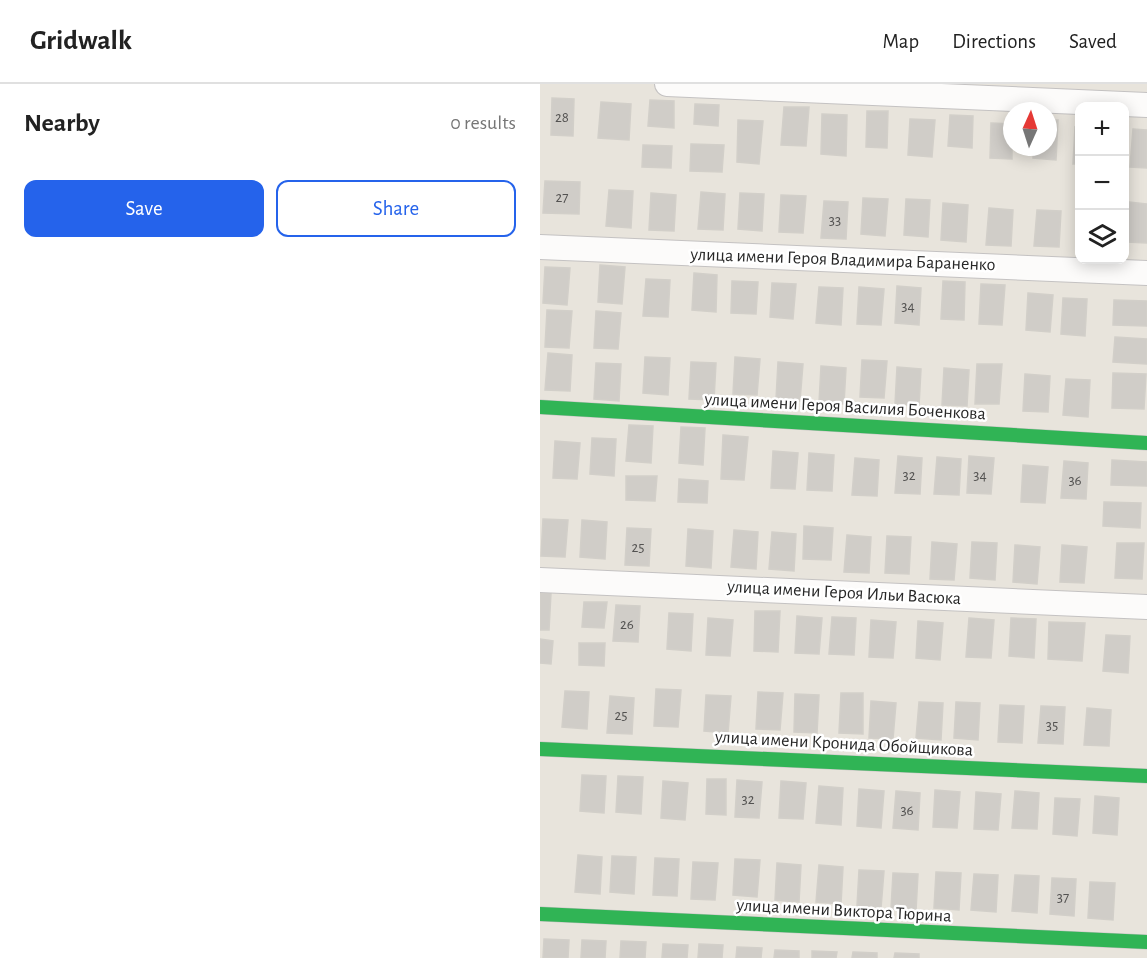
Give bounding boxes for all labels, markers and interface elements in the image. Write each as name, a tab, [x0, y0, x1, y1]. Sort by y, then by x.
text: Gridwalk	[30, 27, 132, 55]
text: Map	[883, 31, 919, 52]
text: Directions	[952, 31, 1036, 52]
text: Saved	[1069, 31, 1117, 52]
north arrow	[1003, 102, 1057, 156]
map controls	[1075, 102, 1129, 264]
button: +	[1075, 102, 1129, 156]
text: Nearby	[24, 110, 100, 136]
house number: 28	[555, 110, 569, 125]
text: 0 results	[450, 113, 516, 133]
button: −	[1075, 156, 1129, 210]
button: Save	[24, 180, 264, 237]
button: Share	[276, 180, 516, 237]
house number: 27	[555, 190, 569, 205]
button: layers	[1075, 210, 1129, 264]
house number: 33	[829, 213, 841, 228]
street label: улица имени Героя Владимира Бараненко	[689, 246, 996, 274]
house number: 34	[901, 299, 915, 314]
street label: улица имени Героя Василия Боченкова	[703, 391, 986, 423]
house number: 32	[902, 468, 916, 483]
house number: 34	[973, 468, 987, 483]
house number: 36	[1068, 473, 1082, 488]
house number: 25	[631, 540, 645, 555]
street label: улица имени Героя Ильи Васюка	[726, 578, 961, 608]
house number: 26	[620, 617, 634, 632]
house number: 25	[614, 708, 628, 723]
house number: 35	[1046, 718, 1058, 733]
street label: улица имени Кронида Обойщикова	[714, 727, 973, 760]
house number: 32	[741, 792, 755, 807]
house number: 36	[900, 803, 914, 818]
house number: 37	[1057, 890, 1069, 905]
street label: улица имени Виктора Тюрина	[735, 896, 952, 926]

